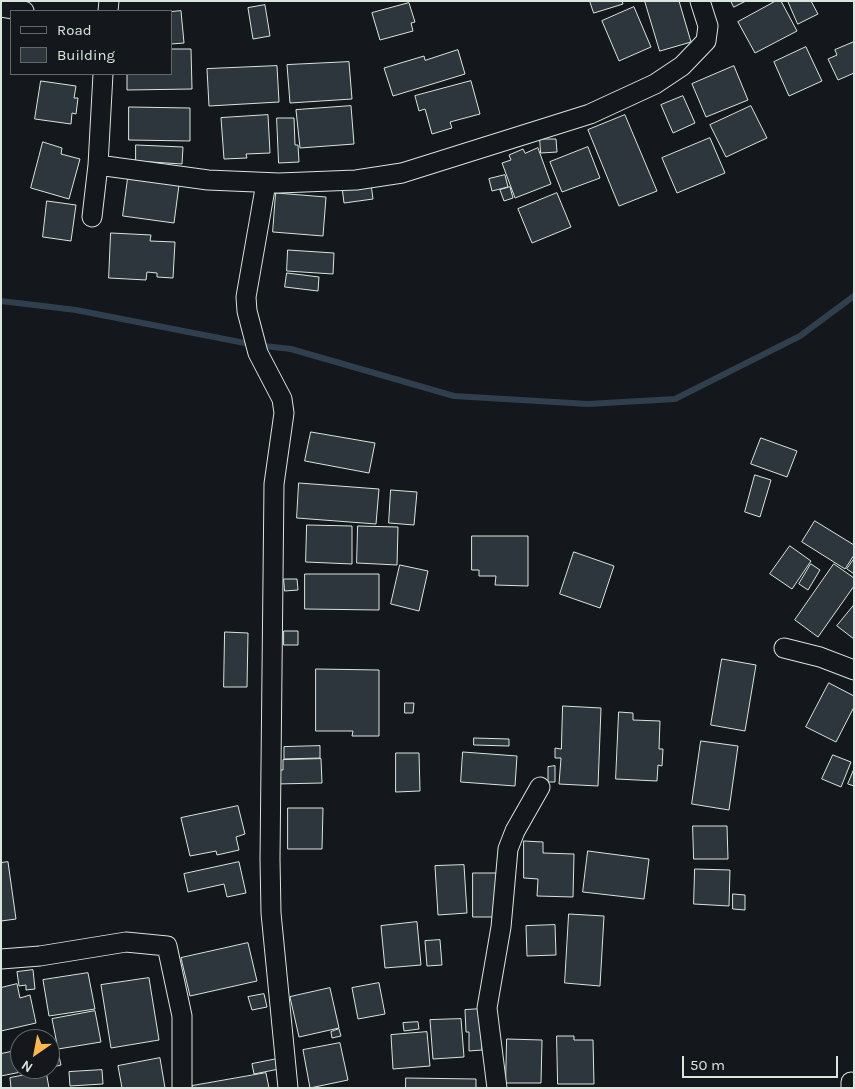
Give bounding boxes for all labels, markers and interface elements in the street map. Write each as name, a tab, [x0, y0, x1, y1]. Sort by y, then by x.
legend	[10, 10, 172, 75]
text: Road	[57, 21, 92, 39]
text: Building	[57, 46, 115, 64]
north arrow	[10, 1029, 60, 1079]
scale bar	[685, 1046, 841, 1078]
text: N	[18, 1056, 36, 1076]
text: 50 m	[690, 1056, 725, 1074]

